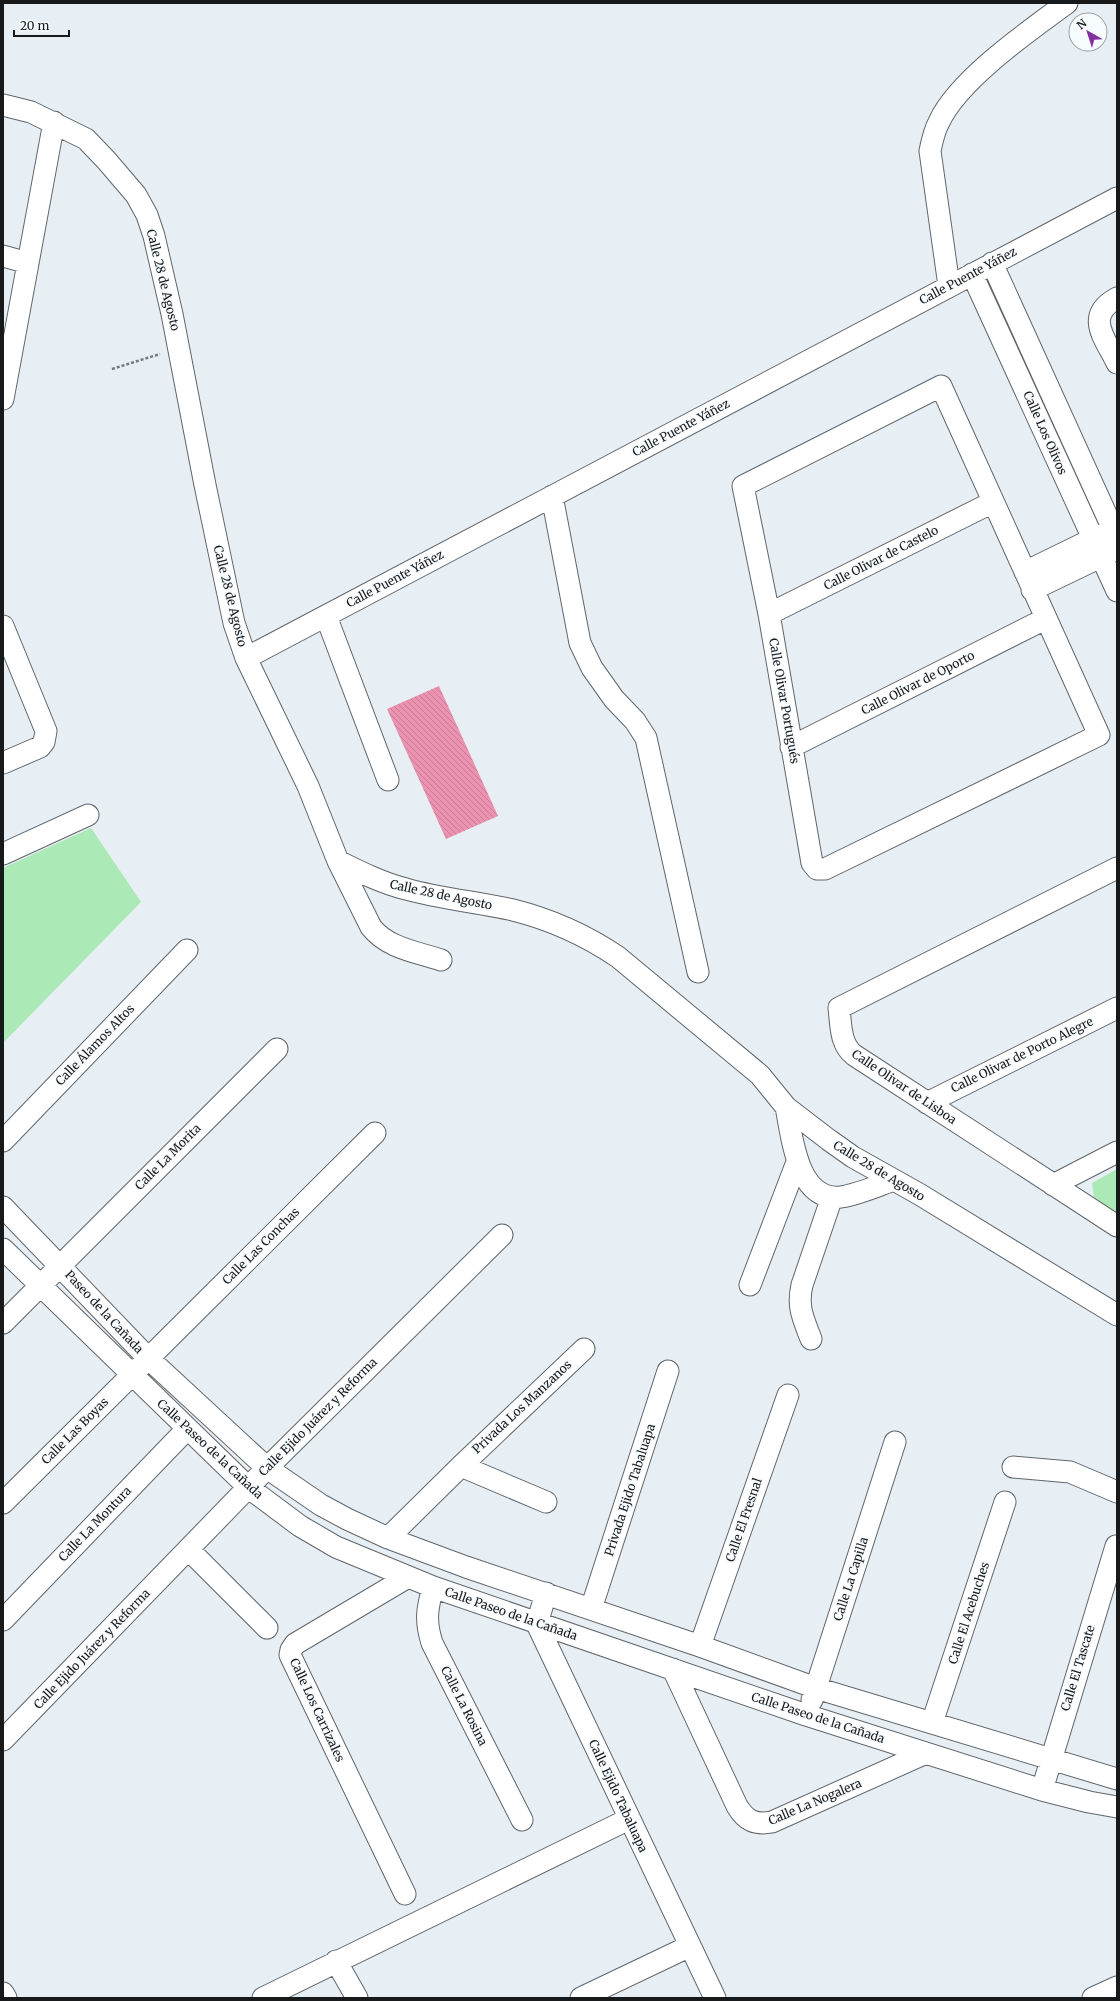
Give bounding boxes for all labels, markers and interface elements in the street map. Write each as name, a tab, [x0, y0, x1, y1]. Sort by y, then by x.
scale bar	[14, 12, 69, 38]
north arrow	[1068, 12, 1108, 52]
text: N	[1074, 16, 1090, 32]
text: 20 m	[20, 18, 49, 33]
street label: Calle 28 de Agosto	[144, 227, 183, 332]
street label: Calle Puente Yáñez	[917, 243, 1019, 308]
street label: Calle Los Olivos	[1020, 389, 1071, 477]
street label: Calle Puente Yáñez	[630, 395, 732, 460]
street label: Calle Olivar de Castelo	[821, 522, 941, 593]
street label: Calle 28 de Agosto	[211, 543, 250, 648]
street label: Calle Puente Yáñez	[344, 546, 446, 611]
street label: Calle Olivar Portugués	[766, 637, 803, 765]
street label: Calle Olivar de Oporto	[859, 647, 977, 718]
street label: Calle 28 de Agosto	[389, 876, 494, 913]
street label: Calle Álamos Altos	[52, 1001, 137, 1088]
street label: Calle Olivar de Porto Alegre	[948, 1014, 1095, 1096]
street label: Calle Olivar de Lisboa	[849, 1046, 960, 1127]
street label: Calle La Morita	[132, 1120, 204, 1193]
street label: Calle 28 de Agosto	[831, 1137, 928, 1204]
street label: Calle Las Conchas	[219, 1204, 302, 1287]
street label: Paseo de la Cañada	[62, 1267, 147, 1357]
street label: Calle Ejido Juárez y Reforma	[255, 1354, 380, 1479]
street label: Privada Los Manzanos	[469, 1357, 574, 1457]
street label: Calle Las Boyas	[38, 1394, 111, 1467]
street label: Calle Paseo de la Cañada	[154, 1396, 267, 1502]
street label: Privada Ejido Tabaluapa	[601, 1421, 658, 1558]
street label: Calle El Fresnal	[722, 1476, 765, 1564]
street label: Calle La Montura	[55, 1483, 135, 1564]
street label: Calle La Capilla	[830, 1534, 871, 1623]
street label: Calle El Acebuches	[945, 1560, 992, 1666]
street label: Calle Paseo de la Cañada	[443, 1584, 580, 1643]
street label: Calle Ejido Juárez y Reforma	[30, 1585, 153, 1712]
street label: Calle El Tascate	[1057, 1623, 1098, 1713]
street label: Calle Los Carrizales	[287, 1656, 348, 1764]
street label: Calle La Rosina	[438, 1663, 491, 1749]
street label: Calle Paseo de la Cañada	[750, 1689, 887, 1746]
street label: Calle Ejido Tabaluapa	[586, 1737, 651, 1855]
street label: Calle La Nogalera	[766, 1775, 864, 1828]

